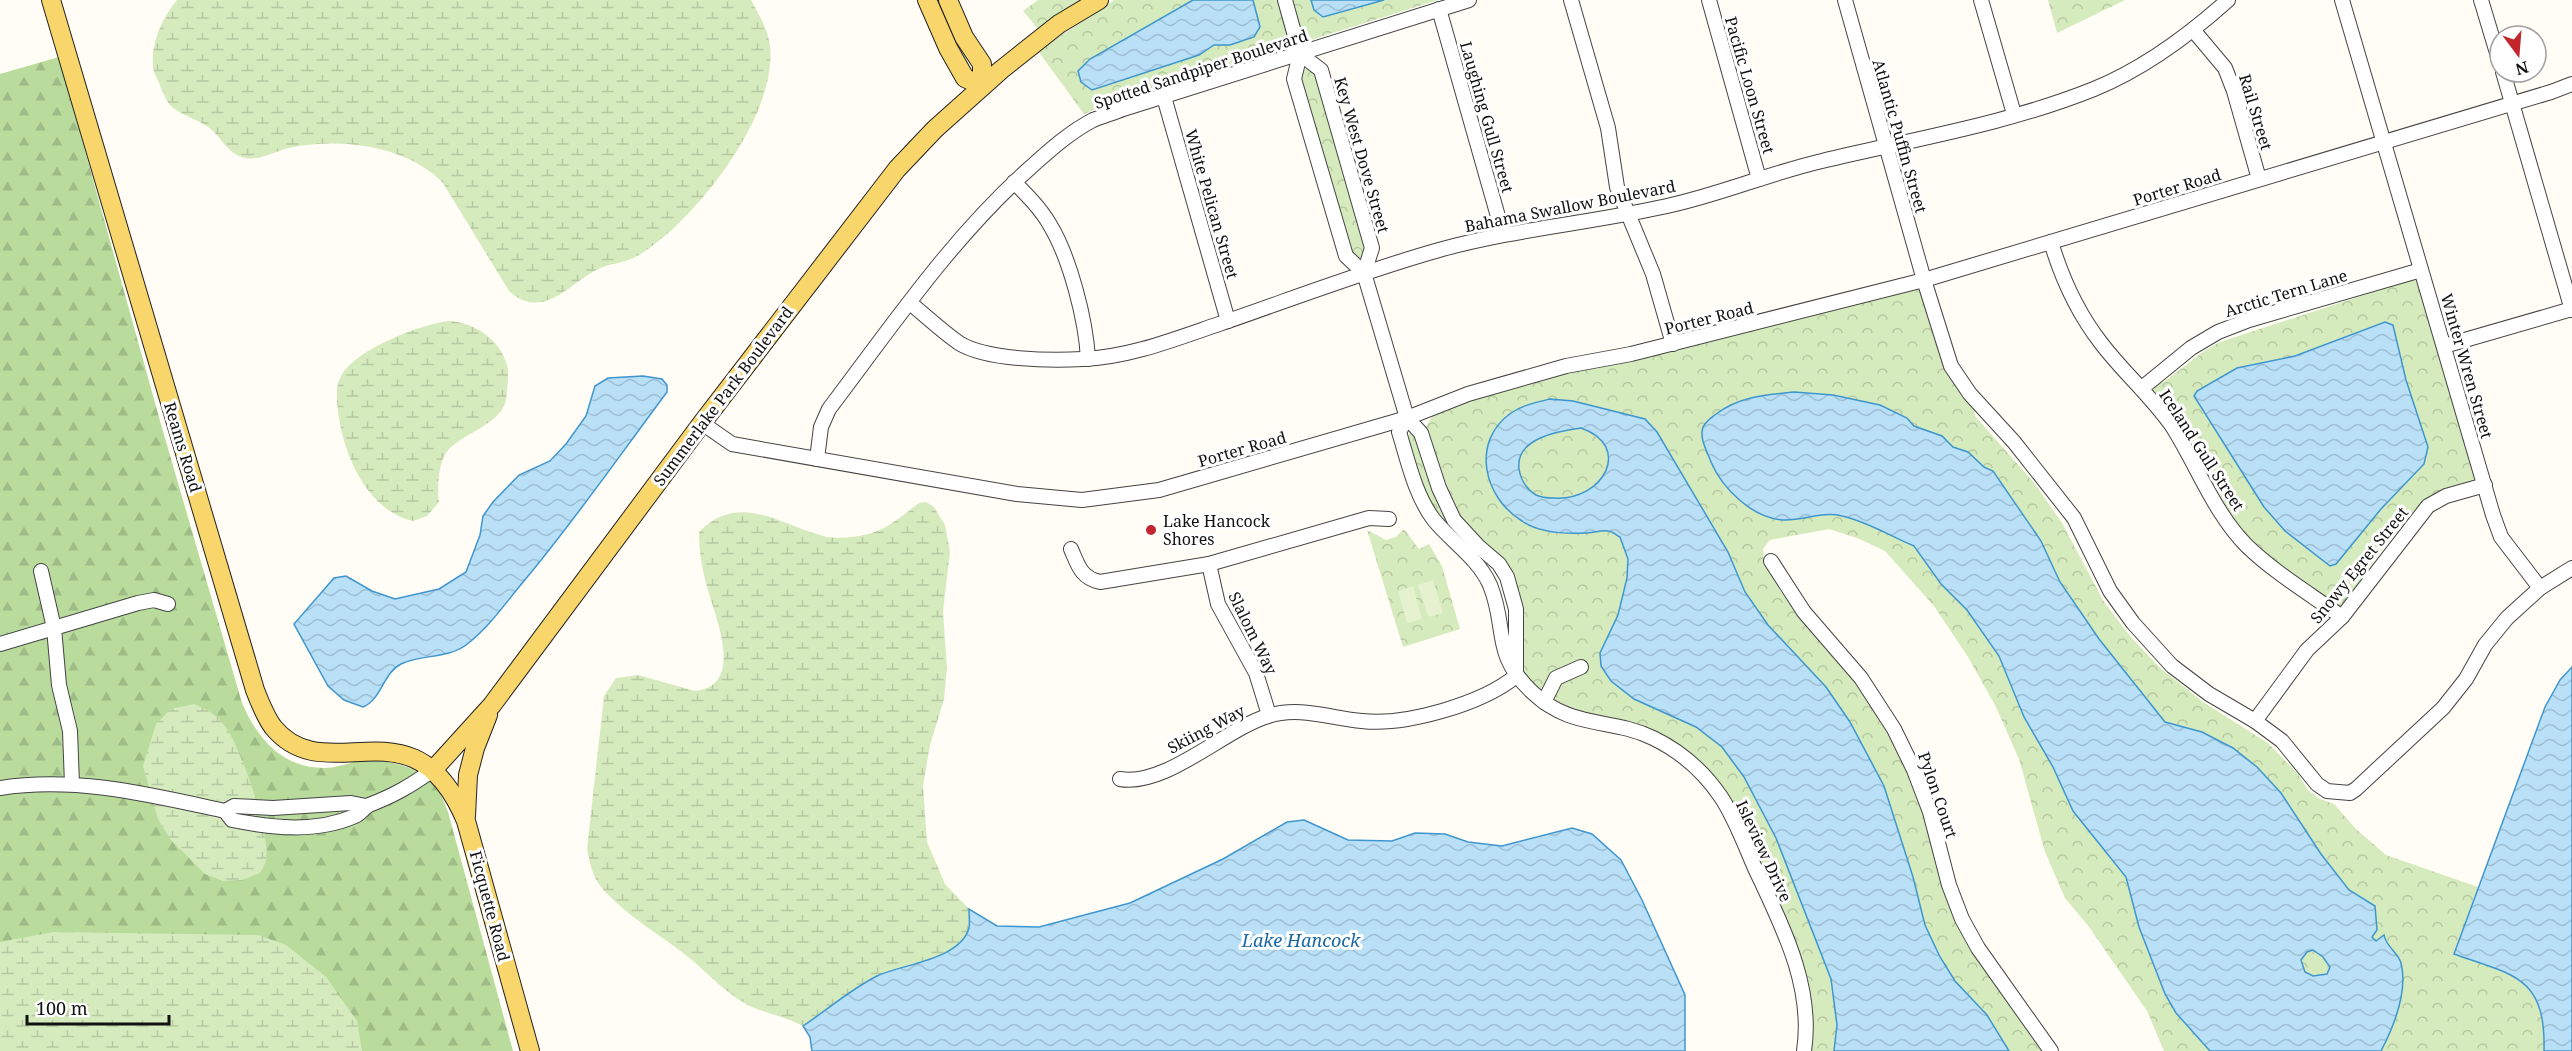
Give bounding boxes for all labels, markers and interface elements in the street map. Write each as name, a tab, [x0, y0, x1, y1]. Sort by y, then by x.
street label: Pacific Loon Street	[1720, 14, 1780, 157]
street label: Spotted Sandpiper Boulevard	[1091, 24, 1311, 114]
north arrow	[2488, 24, 2548, 84]
street label: Laughing Gull Street	[1455, 39, 1519, 196]
text: N	[2513, 56, 2531, 81]
street label: Atlantic Puffin Street	[1868, 57, 1933, 216]
street label: Rail Street	[2234, 71, 2278, 153]
street label: Key West Dove Street	[1329, 74, 1395, 236]
street label: White Pelican Street	[1180, 127, 1244, 282]
street label: Porter Road	[2130, 163, 2224, 211]
street label: Bahama Swallow Boulevard	[1463, 175, 1677, 237]
street label: Arctic Tern Lane	[2222, 264, 2350, 322]
street label: Winter Wren Street	[2436, 291, 2498, 441]
street label: Porter Road	[1662, 296, 1756, 340]
street label: Summerlake Park Boulevard	[648, 302, 798, 490]
street label: Iceland Gull Street	[2154, 385, 2250, 515]
street label: Reams Road	[159, 399, 207, 495]
street label: Porter Road	[1195, 426, 1289, 472]
street label: Snowy Egret Street	[2305, 502, 2413, 628]
place label: Lake Hancock Shores	[1163, 510, 1271, 550]
marker: Lake Hancock Shores	[1144, 523, 1158, 537]
street label: Slalom Way	[1223, 588, 1283, 679]
street label: Skiing Way	[1163, 699, 1249, 759]
street label: Pylon Court	[1913, 749, 1963, 841]
street label: Isleview Drive	[1731, 797, 1797, 905]
street label: Ficquette Road	[465, 848, 515, 964]
water label: Lake Hancock	[1241, 928, 1361, 952]
scale bar	[27, 988, 170, 1026]
text: 100 m	[36, 996, 88, 1020]

